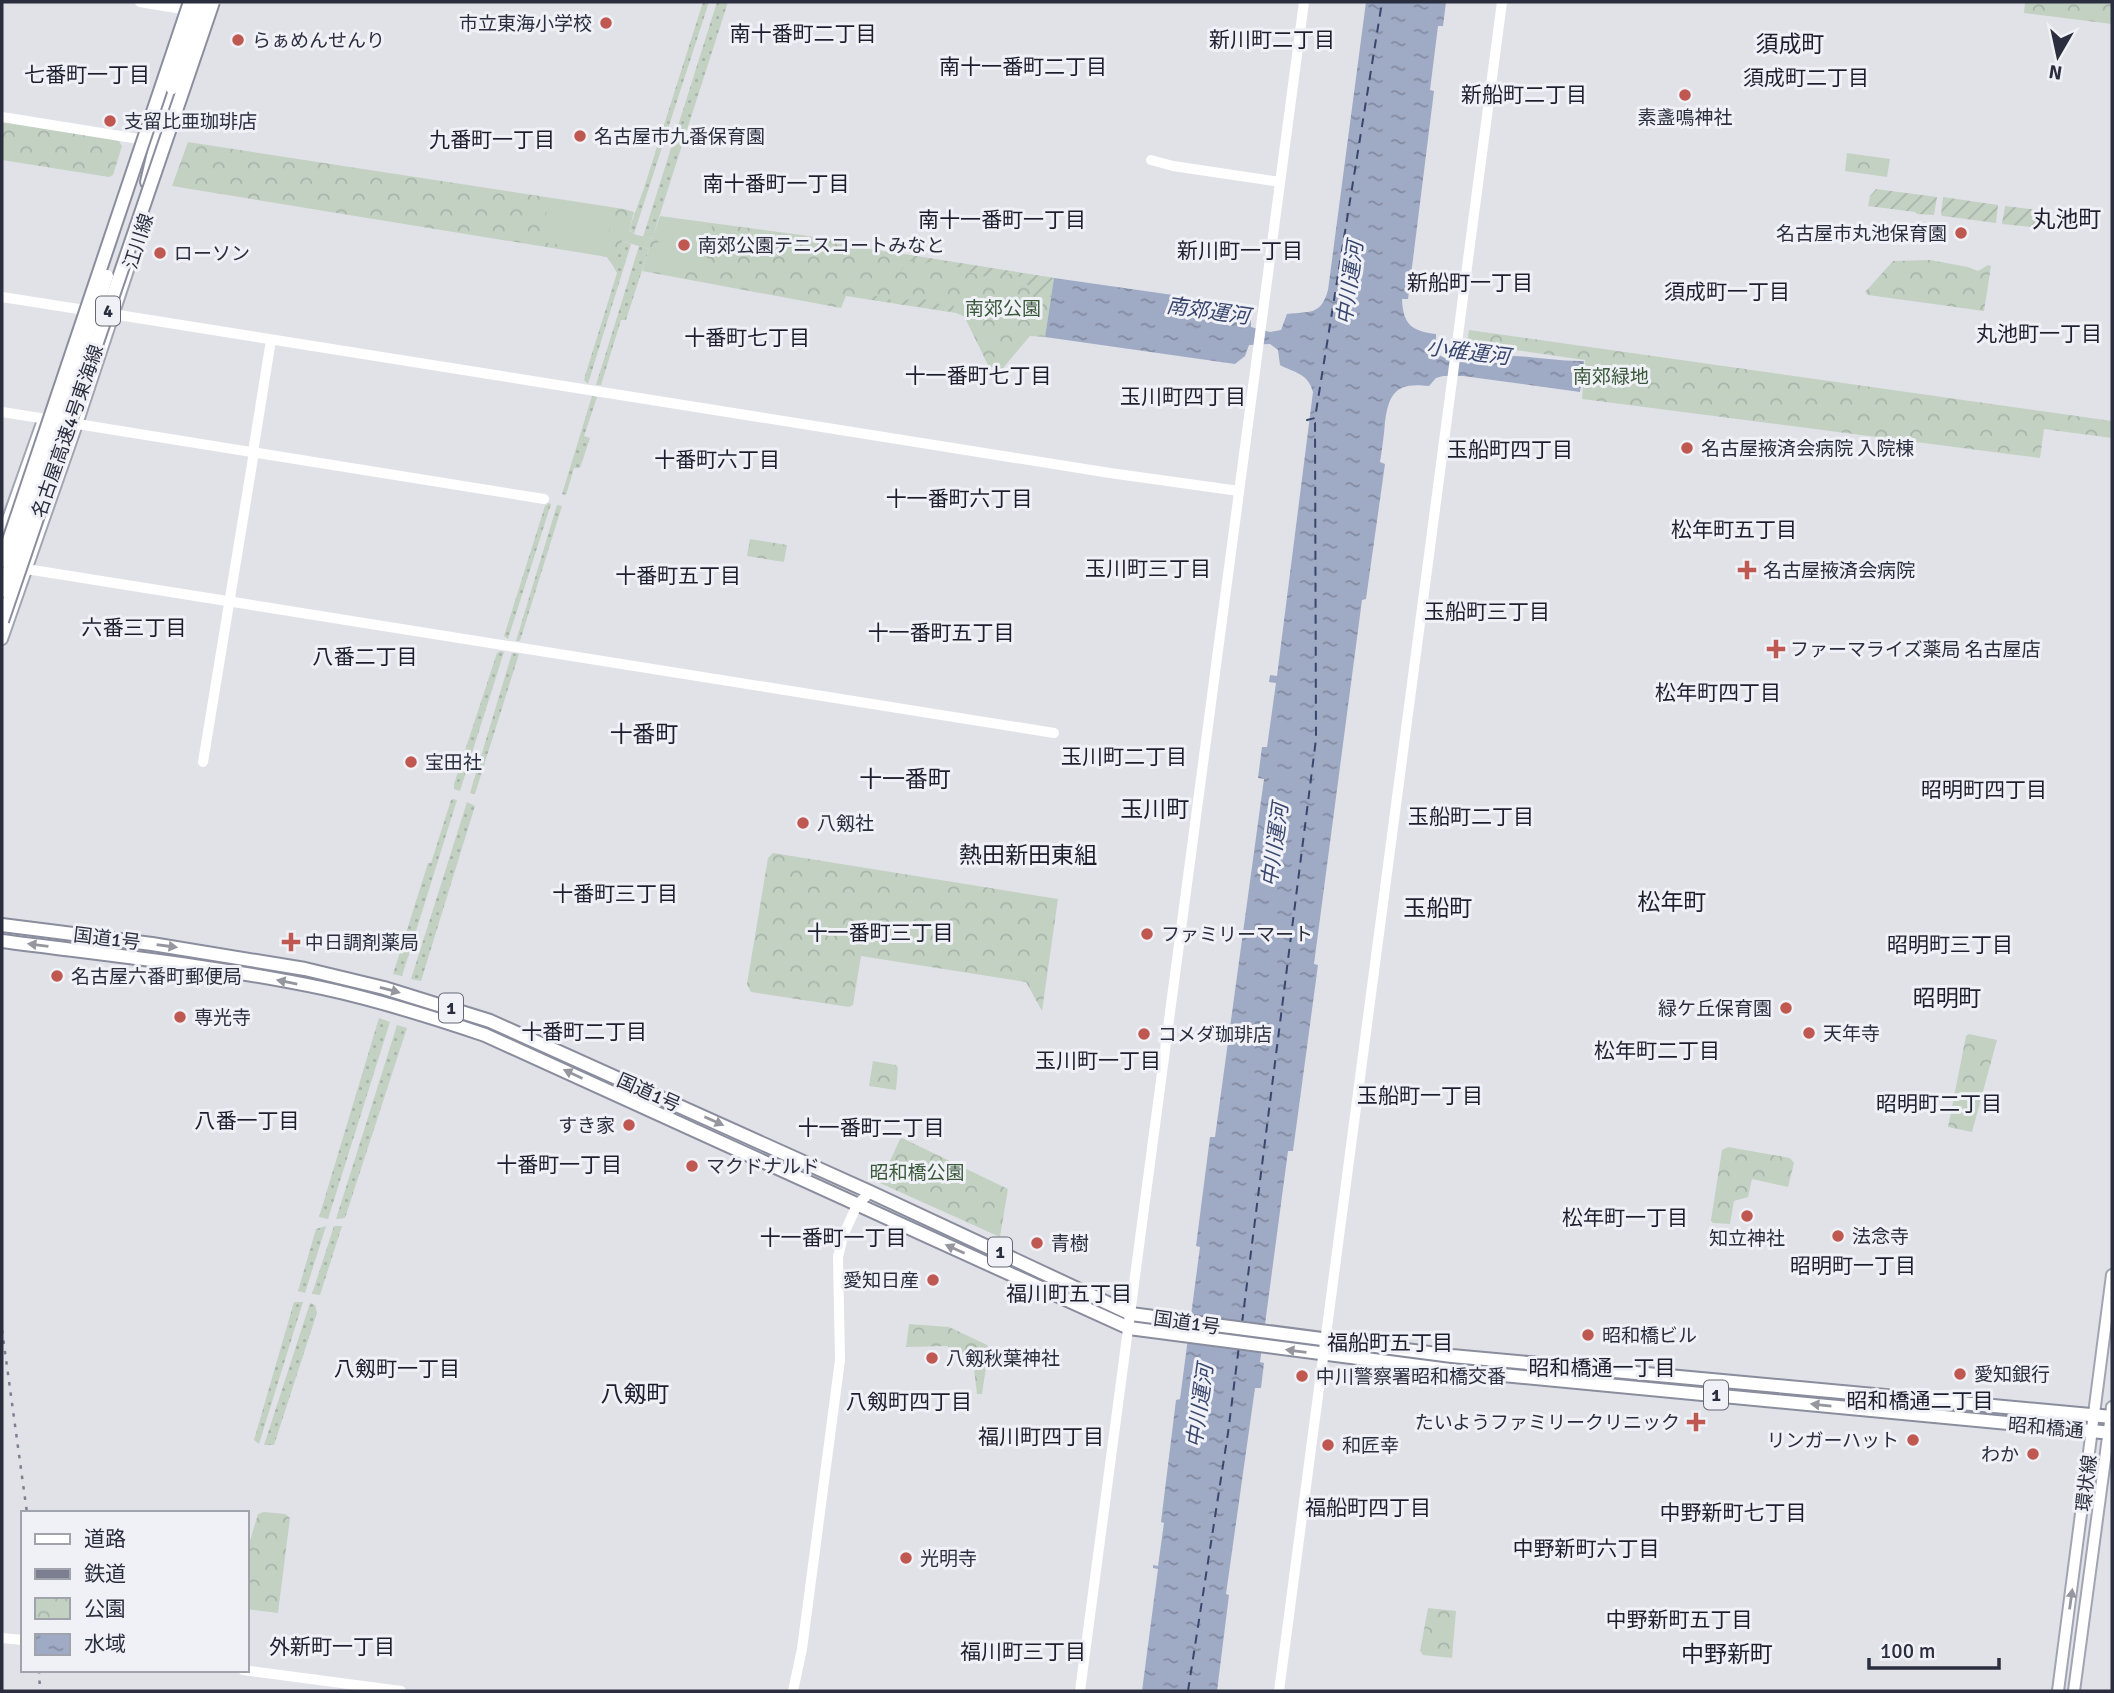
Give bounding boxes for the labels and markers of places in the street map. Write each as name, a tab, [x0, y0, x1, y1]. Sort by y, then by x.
place label: 市立東海小学校	[459, 12, 592, 36]
marker: 市立東海小学校	[598, 15, 614, 31]
place label: らぁめんせんり	[252, 29, 385, 53]
marker: らぁめんせんり	[230, 32, 246, 48]
marker: 素盞鳴神社	[1677, 87, 1693, 103]
place label: 素盞鳴神社	[1637, 106, 1733, 130]
place label: 支留比亜珈琲店	[124, 110, 257, 134]
marker: 支留比亜珈琲店	[102, 113, 118, 129]
place label: 名古屋市九番保育園	[594, 125, 765, 149]
marker: 名古屋市九番保育園	[572, 128, 588, 144]
place label: 名古屋市丸池保育園	[1776, 222, 1947, 246]
marker: 名古屋市丸池保育園	[1953, 225, 1969, 241]
place label: 南郊公園テニスコートみなと	[698, 234, 945, 258]
marker: 南郊公園テニスコートみなと	[676, 237, 692, 253]
place label: ローソン	[174, 242, 250, 266]
marker: ローソン	[152, 245, 168, 261]
place label: 名古屋掖済会病院 入院棟	[1701, 437, 1914, 461]
marker: 名古屋掖済会病院 入院棟	[1679, 440, 1695, 456]
place label: 名古屋掖済会病院	[1763, 559, 1915, 583]
marker: 名古屋掖済会病院	[1737, 560, 1757, 580]
place label: ファーマライズ薬局 名古屋店	[1790, 638, 2041, 662]
marker: ファーマライズ薬局 名古屋店	[1768, 641, 1784, 657]
place label: 宝田社	[425, 751, 482, 775]
marker: 宝田社	[403, 754, 419, 770]
place label: 八剱社	[817, 812, 874, 836]
marker: 八剱社	[795, 815, 811, 831]
place label: ファミリーマート	[1161, 923, 1313, 947]
marker: ファミリーマート	[1139, 926, 1155, 942]
place label: 中日調剤薬局	[305, 931, 419, 955]
marker: 中日調剤薬局	[283, 934, 299, 950]
place label: 名古屋六番町郵便局	[71, 965, 242, 989]
marker: 名古屋六番町郵便局	[49, 968, 65, 984]
place label: 緑ケ丘保育園	[1658, 997, 1772, 1021]
marker: 緑ケ丘保育園	[1778, 1000, 1794, 1016]
place label: 専光寺	[194, 1006, 251, 1030]
marker: 専光寺	[172, 1009, 188, 1025]
place label: 天年寺	[1823, 1022, 1880, 1046]
place label: コメダ珈琲店	[1158, 1023, 1272, 1047]
marker: 天年寺	[1801, 1025, 1817, 1041]
marker: コメダ珈琲店	[1136, 1026, 1152, 1042]
place label: すき家	[558, 1114, 615, 1138]
marker: すき家	[621, 1117, 637, 1133]
place label: マクドナルド	[706, 1155, 820, 1179]
marker: マクドナルド	[684, 1158, 700, 1174]
marker: 知立神社	[1739, 1208, 1755, 1224]
place label: 法念寺	[1852, 1225, 1909, 1249]
place label: 知立神社	[1709, 1227, 1785, 1251]
marker: 法念寺	[1830, 1228, 1846, 1244]
place label: 青樹	[1051, 1232, 1089, 1256]
marker: 青樹	[1029, 1235, 1045, 1251]
place label: 愛知日産	[843, 1269, 919, 1293]
marker: 愛知日産	[925, 1272, 941, 1288]
place label: 昭和橋ビル	[1602, 1324, 1697, 1348]
marker: 昭和橋ビル	[1580, 1327, 1596, 1343]
place label: 八剱秋葉神社	[946, 1347, 1060, 1371]
marker: 八剱秋葉神社	[924, 1350, 940, 1366]
place label: 愛知銀行	[1974, 1363, 2050, 1387]
place label: 中川警察署昭和橋交番	[1316, 1365, 1506, 1389]
marker: 愛知銀行	[1952, 1366, 1968, 1382]
marker: 中川警察署昭和橋交番	[1294, 1368, 1310, 1384]
place label: たいようファミリークリニック	[1415, 1411, 1680, 1435]
marker: たいようファミリークリニック	[1686, 1412, 1706, 1432]
place label: リンガーハット	[1766, 1429, 1899, 1453]
marker: リンガーハット	[1905, 1432, 1921, 1448]
place label: 和匠幸	[1342, 1434, 1399, 1458]
marker: 和匠幸	[1320, 1437, 1336, 1453]
place label: わか	[1981, 1443, 2019, 1467]
marker: わか	[2025, 1446, 2041, 1462]
place label: 光明寺	[920, 1547, 977, 1571]
marker: 光明寺	[898, 1550, 914, 1566]

